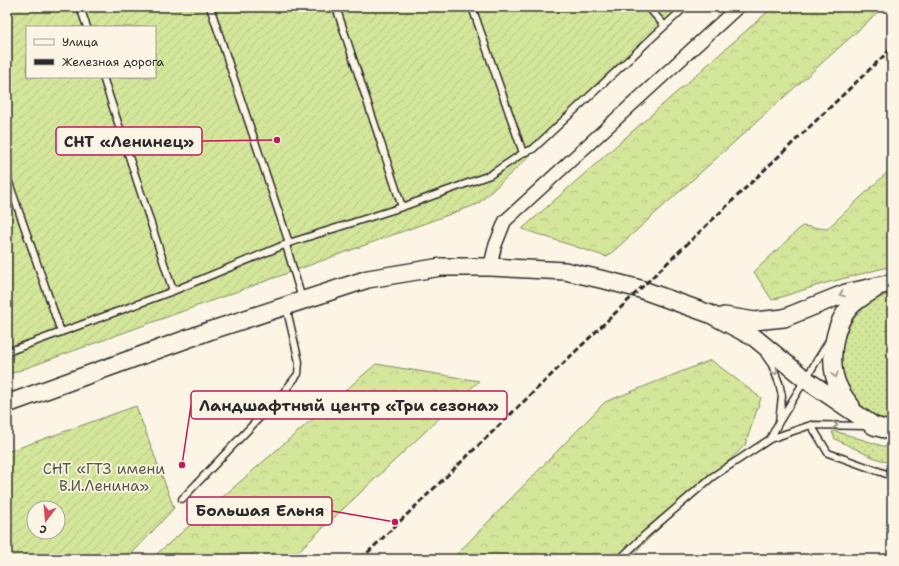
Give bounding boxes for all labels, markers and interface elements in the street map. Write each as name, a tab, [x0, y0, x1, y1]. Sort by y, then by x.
legend	[26, 26, 156, 78]
text: Улица	[62, 34, 99, 50]
text: Железная дорога	[62, 54, 165, 70]
callout: СНТ «Ленинец»	[56, 127, 202, 155]
text: СНТ «Ленинец»	[64, 131, 194, 152]
one-way arrow	[838, 290, 845, 298]
one-way arrow	[770, 368, 778, 375]
one-way arrow	[830, 371, 839, 378]
callout: Ландшафтный центр «Три сезона»	[191, 391, 507, 419]
text: Ландшафтный центр «Три сезона»	[199, 395, 499, 416]
one-way arrow	[832, 421, 838, 429]
park label: СНТ «ГТЗ имени В.И.Ленина»	[43, 459, 165, 496]
callout: Большая Ельня	[187, 497, 332, 525]
north arrow	[26, 500, 66, 540]
text: Большая Ельня	[196, 500, 324, 521]
text: С	[38, 521, 49, 537]

